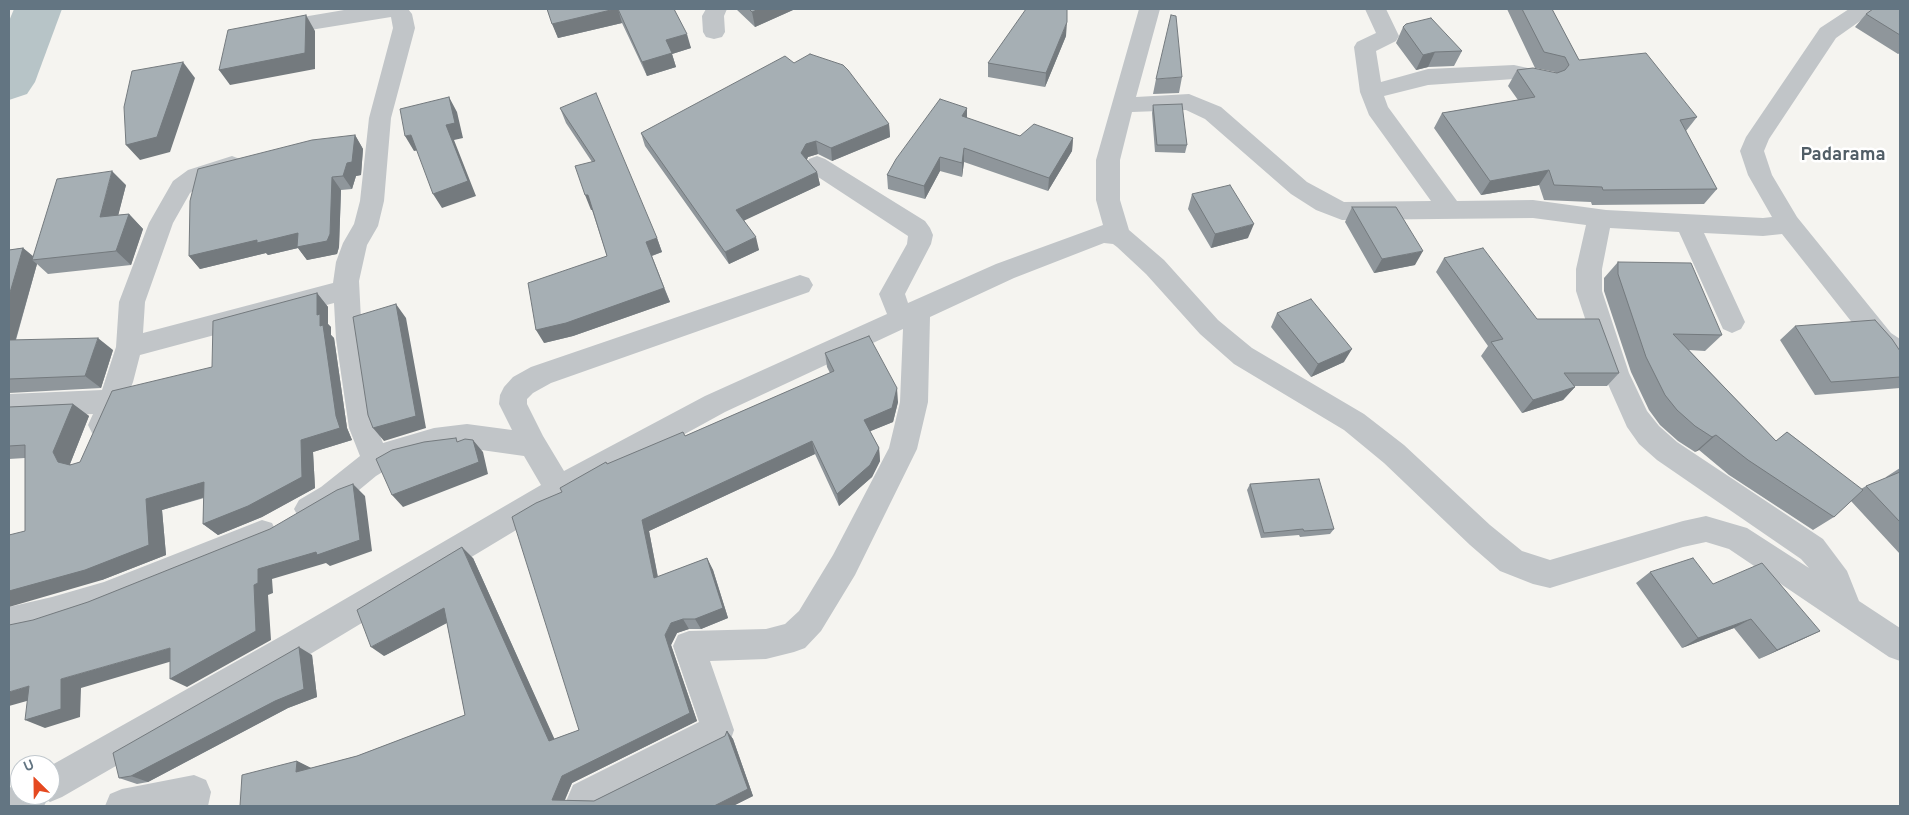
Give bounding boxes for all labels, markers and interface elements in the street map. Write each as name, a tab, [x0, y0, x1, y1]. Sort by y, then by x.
district label: Padarama	[1801, 145, 1885, 167]
north arrow	[10, 755, 60, 805]
text: U	[21, 757, 37, 776]

